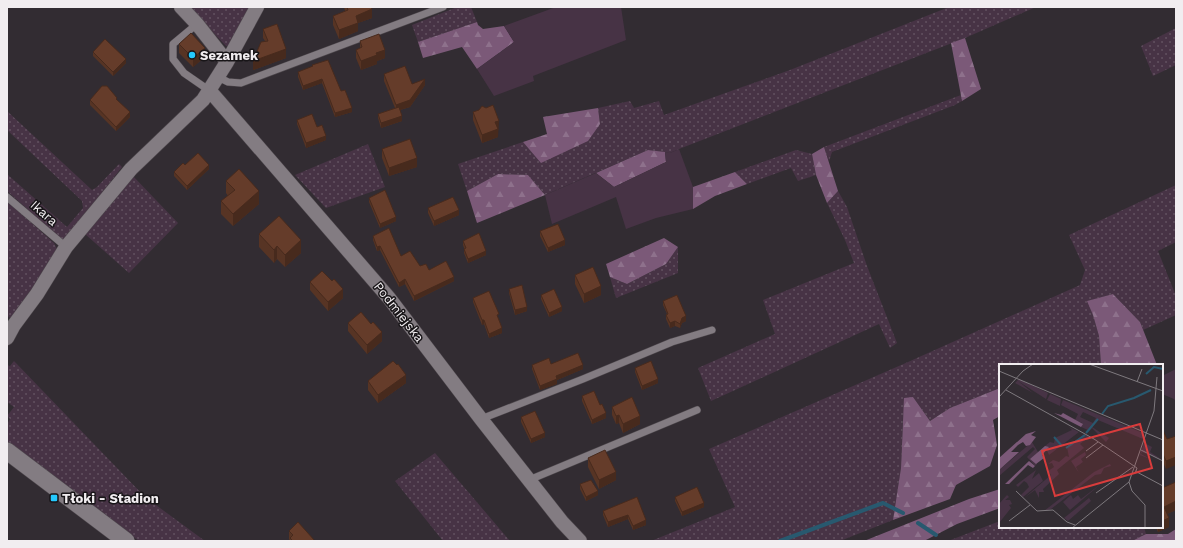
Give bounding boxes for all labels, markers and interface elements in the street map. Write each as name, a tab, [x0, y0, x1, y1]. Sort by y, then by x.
place label: Sezamek	[200, 48, 259, 63]
marker: Sezamek	[187, 50, 197, 60]
street label: Ikara	[27, 197, 61, 229]
street label: Podmiejska	[371, 279, 427, 345]
inset map	[999, 364, 1163, 528]
place label: Tłoki - Stadion	[62, 491, 159, 506]
marker: Tłoki - Stadion	[49, 493, 59, 503]

